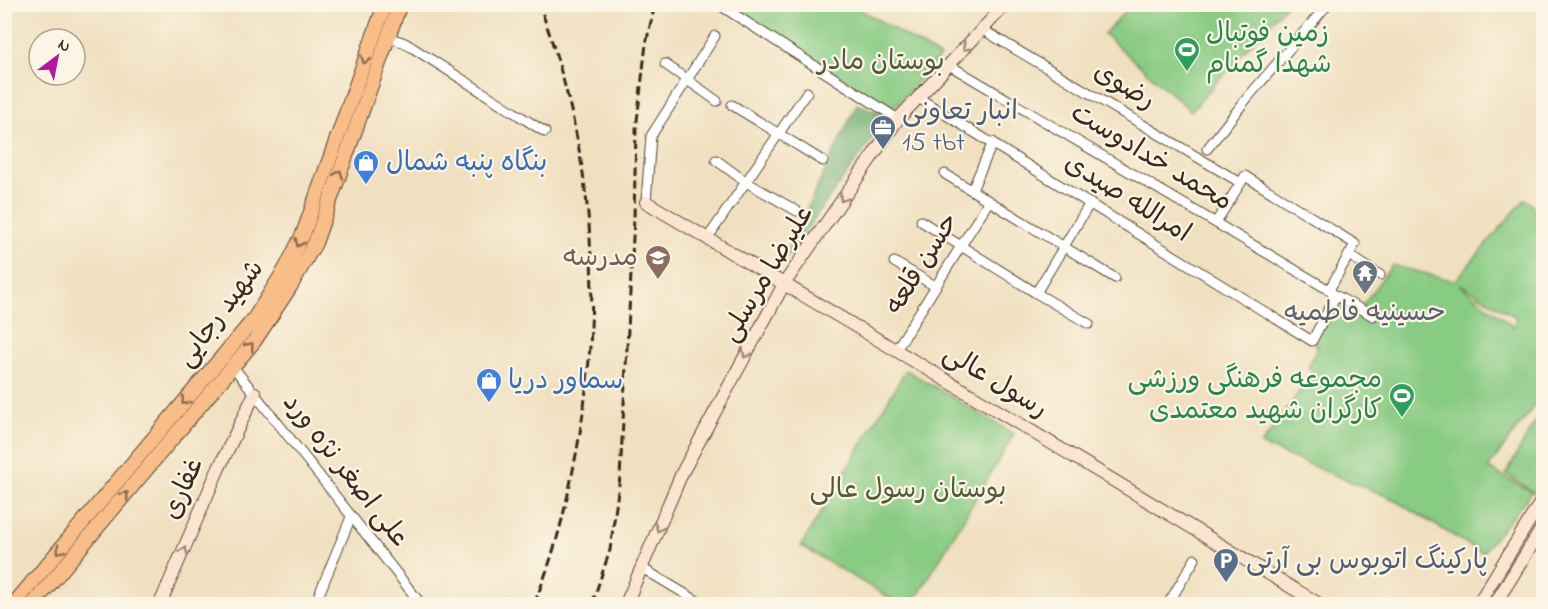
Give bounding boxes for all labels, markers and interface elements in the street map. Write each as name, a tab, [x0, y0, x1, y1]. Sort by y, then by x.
place label: زمین فوتبال شهدا گمنام	[1206, 15, 1332, 85]
north arrow	[27, 27, 87, 87]
text: N	[53, 33, 75, 59]
sports icon: زمین فوتبال شهدا گمنام	[1172, 35, 1202, 73]
one-way arrow	[963, 40, 973, 51]
park label: بوستان مادر	[815, 43, 945, 82]
street label: رضوی	[1086, 53, 1162, 121]
one-way arrow	[360, 54, 373, 64]
place label: انبار تعاونی 15 tbt	[902, 93, 1018, 163]
street label: محمد خدادوست	[1063, 94, 1239, 222]
office icon: انبار تعاونی 15 tbt	[868, 113, 898, 151]
place label: بنگاه پنبه شمال	[386, 144, 547, 183]
street label: امرالله صیدی	[1056, 145, 1198, 253]
shop icon: بنگاه پنبه شمال	[351, 148, 381, 186]
one-way arrow	[332, 169, 345, 180]
one-way arrow	[840, 191, 851, 202]
street label: علیرضا مرسلی	[712, 198, 824, 350]
street label: حسن قلعه	[876, 205, 970, 323]
one-way arrow	[294, 236, 306, 247]
place label: مدرسه	[563, 239, 638, 278]
school or university icon: مدرسه	[643, 243, 673, 281]
street label: شهید رجایی	[167, 252, 275, 376]
temple icon: حسینیه فاطمیه	[1350, 258, 1380, 296]
place label: حسینیه فاطمیه	[1284, 294, 1446, 333]
street label: رسول عالی	[935, 335, 1055, 429]
one-way arrow	[243, 342, 254, 353]
one-way arrow	[742, 348, 753, 358]
place label: مجموعه فرهنگی ورزشی کارگران شهید معتمدی	[1127, 361, 1382, 431]
place label: سماور دریا	[508, 362, 623, 401]
shop icon: سماور دریا	[474, 366, 504, 404]
sports icon: مجموعه فرهنگی ورزشی کارگران شهید معتمدی	[1387, 381, 1417, 419]
street label: علی اصغر نژه ورد	[272, 386, 418, 556]
one-way arrow	[182, 394, 193, 405]
street label: غفاری	[153, 452, 215, 526]
park label: بوستان رسول عالی	[810, 471, 1006, 510]
one-way arrow	[118, 491, 129, 502]
one-way arrow	[654, 522, 666, 533]
place label: پارکینگ اتوبوس بی آرتی	[1246, 542, 1488, 581]
one-way arrow	[56, 543, 67, 554]
one-way arrow	[176, 546, 188, 557]
parking icon: پارکینگ اتوبوس بی آرتی	[1211, 546, 1241, 584]

